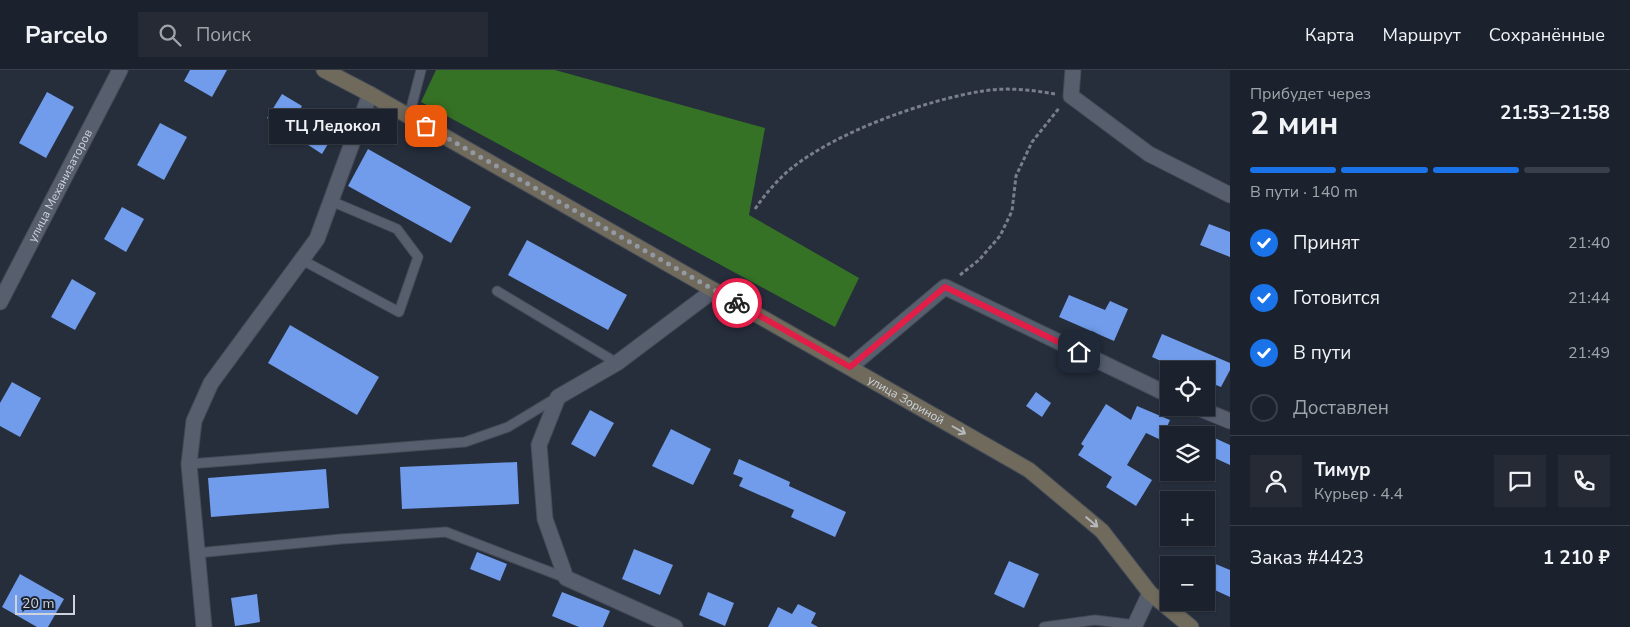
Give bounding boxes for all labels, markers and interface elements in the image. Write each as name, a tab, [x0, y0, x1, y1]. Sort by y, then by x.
search box	[138, 12, 488, 57]
text: Parcelo	[25, 19, 108, 51]
icon: search	[156, 21, 184, 49]
text: Поиск	[196, 22, 251, 48]
text: Карта	[1305, 23, 1355, 47]
text: Маршрут	[1383, 23, 1461, 47]
text: Сохранённые	[1489, 23, 1605, 47]
text: Прибудет через	[1250, 83, 1371, 105]
text: 21:53–21:58	[1500, 100, 1610, 126]
text: 2 мин	[1250, 102, 1339, 145]
pin	[405, 105, 447, 147]
callout: ТЦ Ледокол	[268, 108, 396, 144]
icon: bag	[412, 112, 440, 140]
text: ТЦ Ледокол	[285, 115, 381, 137]
street label: улица Механизаторов	[24, 126, 96, 245]
text: В пути · 140 m	[1250, 181, 1358, 203]
icon: check	[1250, 229, 1278, 257]
text: Принят	[1293, 230, 1360, 256]
text: 21:40	[1568, 232, 1610, 254]
courier	[712, 278, 762, 328]
icon: check	[1250, 284, 1278, 312]
text: Готовится	[1293, 285, 1380, 311]
text: 21:44	[1568, 287, 1610, 309]
icon: bike	[723, 289, 751, 317]
pin	[1058, 331, 1100, 373]
icon: home	[1065, 338, 1093, 366]
icon: check	[1250, 339, 1278, 367]
text: В пути	[1293, 340, 1351, 366]
text: 21:49	[1568, 342, 1610, 364]
map controls	[1160, 361, 1215, 611]
button: locate	[1160, 361, 1215, 416]
street label: улица Зориной	[865, 372, 947, 428]
text: Доставлен	[1293, 395, 1389, 421]
one-way arrow	[952, 425, 967, 435]
button: layers	[1160, 426, 1215, 481]
button: person	[1250, 455, 1302, 507]
button: chat	[1494, 455, 1546, 507]
button: phone	[1558, 455, 1610, 507]
text: Тимур	[1314, 457, 1371, 483]
text: Курьер · 4.4	[1314, 483, 1403, 505]
button: +	[1160, 491, 1215, 546]
one-way arrow	[1085, 517, 1098, 528]
text: Заказ #4423	[1250, 545, 1364, 571]
text: 1 210 ₽	[1543, 545, 1610, 571]
button: −	[1160, 556, 1215, 611]
scale bar	[15, 592, 75, 615]
text: 20 m	[22, 594, 54, 613]

